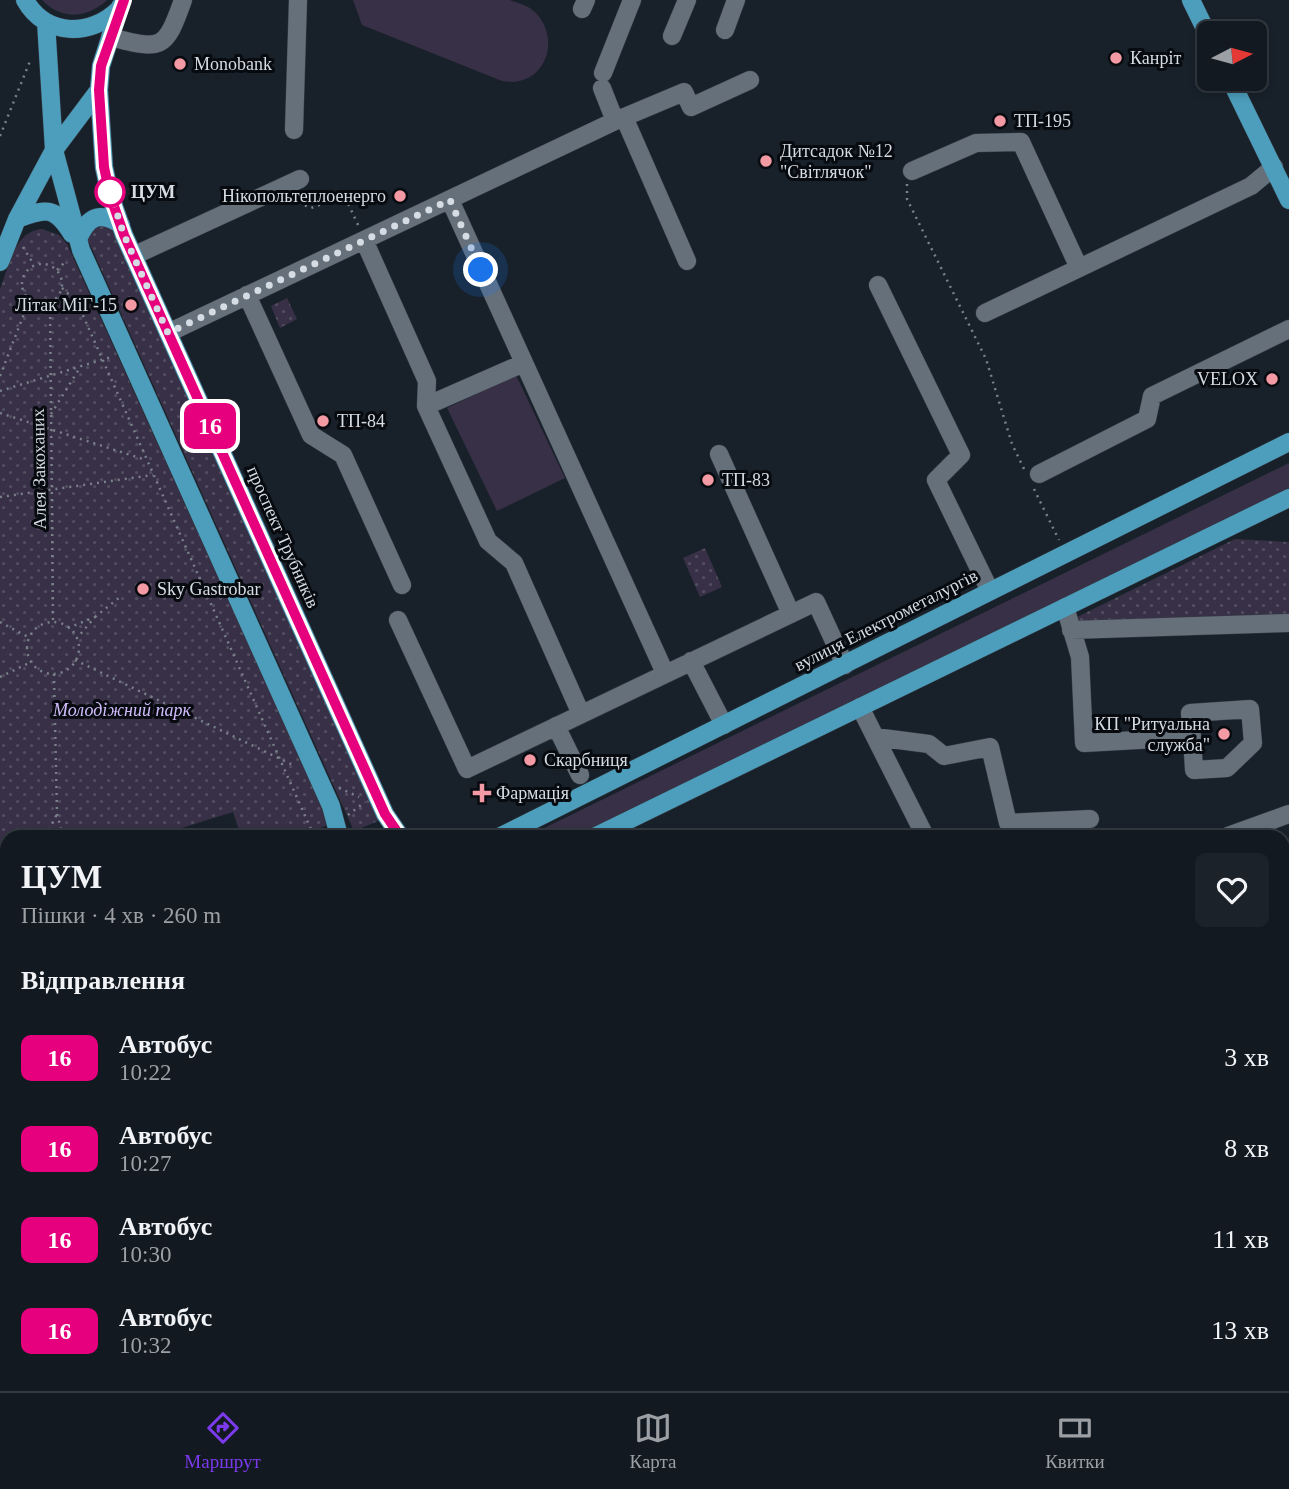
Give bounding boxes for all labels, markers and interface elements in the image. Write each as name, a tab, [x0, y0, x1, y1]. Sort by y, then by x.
north arrow	[1197, 21, 1267, 91]
map controls	[1197, 21, 1267, 91]
place label: Канріт	[1130, 48, 1181, 68]
marker: Канріт	[1108, 50, 1124, 66]
place label: Monobank	[194, 54, 272, 74]
marker: Monobank	[172, 56, 188, 72]
place label: ТП-195	[1014, 111, 1071, 131]
marker: ТП-195	[992, 113, 1008, 129]
place label: Дитсадок №12 "Світлячок"	[780, 141, 893, 182]
marker: Дитсадок №12 "Світлячок"	[758, 153, 774, 169]
marker: ЦУМ	[95, 177, 125, 207]
place label: ЦУМ	[131, 182, 175, 202]
place label: Нікопольтеплоенерго	[222, 186, 386, 206]
marker: Нікопольтеплоенерго	[392, 188, 408, 204]
your location	[463, 252, 498, 287]
place label: Літак МіГ-15	[15, 295, 117, 315]
marker: Літак МіГ-15	[123, 297, 139, 313]
place label: VELOX	[1197, 369, 1258, 389]
marker: VELOX	[1264, 371, 1280, 387]
line badge: 16	[178, 403, 242, 449]
street label: Алея Закоханих	[28, 408, 50, 530]
place label: ТП-84	[337, 411, 385, 431]
text: 16	[198, 413, 222, 439]
marker: ТП-84	[315, 413, 331, 429]
street label: проспект Трубників	[243, 463, 323, 611]
place label: ТП-83	[722, 470, 770, 490]
marker: ТП-83	[700, 472, 716, 488]
street label: вулиця Електрометалургів	[791, 565, 981, 675]
place label: Sky Gastrobar	[157, 579, 260, 599]
marker: Sky Gastrobar	[135, 581, 151, 597]
park label: Молодіжний парк	[52, 700, 191, 720]
place label: КП "Ритуальна служба"	[1094, 714, 1210, 755]
marker: КП "Ритуальна служба"	[1216, 726, 1232, 742]
place label: Скарбниця	[544, 750, 628, 770]
marker: Скарбниця	[522, 752, 538, 768]
place label: Фармація	[496, 783, 569, 803]
marker: Фармація	[474, 785, 490, 801]
button: heart	[1195, 853, 1269, 927]
text: ЦУМ	[21, 859, 102, 895]
text: Пішки · 4 хв · 260 m	[21, 903, 221, 928]
text: Відправлення	[21, 966, 185, 995]
text: Автобус	[119, 1030, 212, 1059]
text: 3 хв	[1224, 1043, 1269, 1072]
text: 16	[48, 1045, 72, 1071]
text: 10:22	[119, 1060, 171, 1085]
text: Автобус	[119, 1121, 212, 1150]
text: 8 хв	[1224, 1134, 1269, 1163]
text: 16	[48, 1136, 72, 1162]
text: 10:27	[119, 1151, 171, 1176]
text: Автобус	[119, 1212, 212, 1241]
text: 11 хв	[1212, 1225, 1269, 1254]
text: 16	[48, 1227, 72, 1253]
text: 10:30	[119, 1242, 171, 1267]
text: Автобус	[119, 1303, 212, 1332]
text: 13 хв	[1211, 1316, 1269, 1345]
text: 16	[48, 1318, 72, 1344]
text: 10:32	[119, 1333, 171, 1358]
tab: Маршрут	[184, 1409, 261, 1473]
tab: Карта	[629, 1409, 677, 1473]
tab: Квитки	[1045, 1409, 1105, 1473]

